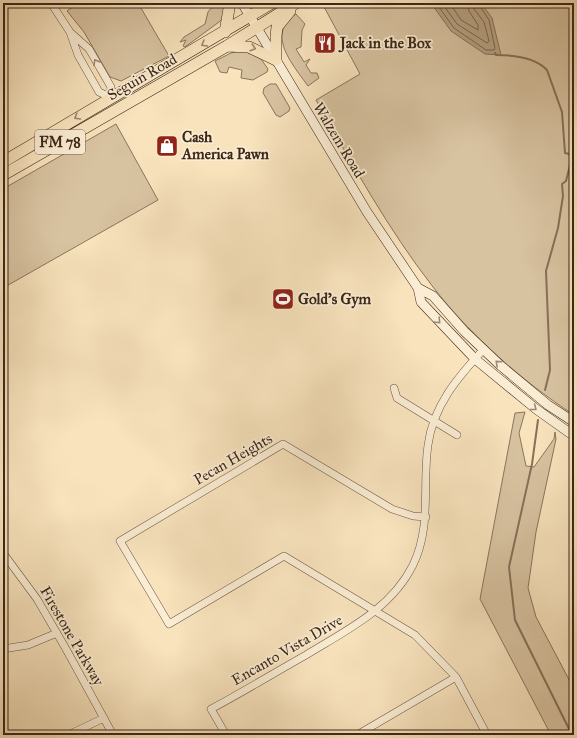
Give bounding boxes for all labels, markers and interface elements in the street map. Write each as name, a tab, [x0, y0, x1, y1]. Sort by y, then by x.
restaurant icon: Jack in the Box	[312, 30, 338, 56]
place label: Jack in the Box	[338, 34, 432, 53]
one-way arrow	[201, 40, 208, 47]
one-way arrow	[249, 43, 256, 52]
street label: Seguin Road	[104, 50, 180, 104]
one-way arrow	[94, 59, 101, 66]
street label: Walzem Road	[309, 99, 369, 181]
one-way arrow	[74, 113, 81, 120]
place label: Cash America Pawn	[181, 128, 270, 163]
road number: FM 78	[35, 130, 85, 154]
shop icon: Cash America Pawn	[154, 133, 180, 159]
sports icon: Gold's Gym	[270, 286, 296, 312]
place label: Gold's Gym	[298, 290, 371, 309]
one-way arrow	[433, 316, 440, 324]
one-way arrow	[495, 360, 502, 367]
one-way arrow	[530, 403, 537, 410]
street label: Pecan Heights	[191, 429, 275, 489]
street label: Firestone Parkway	[36, 583, 108, 690]
street label: Encanto Vista Drive	[228, 611, 346, 689]

